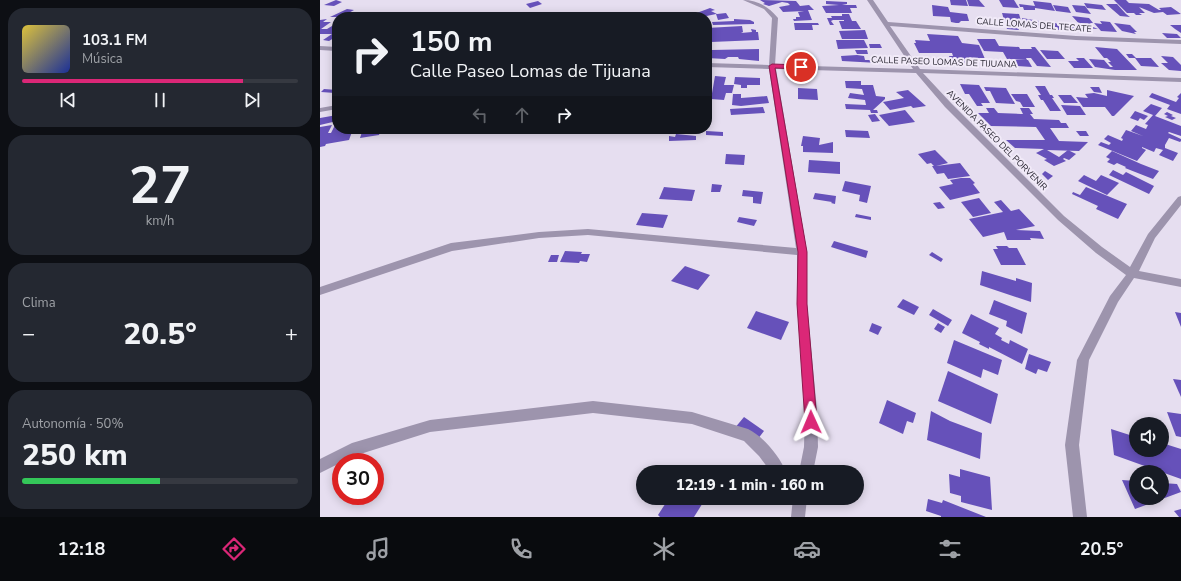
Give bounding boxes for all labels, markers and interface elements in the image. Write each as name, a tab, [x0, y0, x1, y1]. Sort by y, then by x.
street label: CALLE LOMAS DEL TECATE	[976, 15, 1092, 35]
text: 150 m	[410, 23, 493, 61]
icon: right	[344, 28, 396, 80]
text: 103.1 FM	[82, 30, 147, 50]
text: Música	[82, 50, 123, 68]
pin	[784, 50, 818, 84]
street label: CALLE PASEO LOMAS DE TIJUANA	[871, 53, 1018, 71]
icon: arrive	[790, 56, 812, 78]
text: Calle Paseo Lomas de Tijuana	[410, 59, 651, 83]
street label: AVENIDA PASEO DEL PORVENIR	[944, 87, 1050, 193]
icon: previous	[57, 89, 79, 111]
icon: pause	[149, 89, 171, 111]
icon: next	[241, 89, 263, 111]
icon: left	[469, 104, 491, 126]
icon: ahead	[511, 104, 533, 126]
icon: right	[553, 104, 575, 126]
text: 27	[129, 150, 191, 221]
text: km/h	[146, 212, 174, 230]
text: Clima	[22, 294, 56, 312]
text: 20.5°	[123, 314, 197, 355]
text: −	[22, 319, 35, 349]
text: +	[285, 319, 298, 349]
position arrow	[790, 401, 832, 443]
text: Autonomía · 50%	[22, 415, 123, 433]
map controls	[1129, 417, 1169, 505]
button: sound	[1129, 417, 1169, 457]
text: 250 km	[22, 435, 128, 476]
speed limit sign: 30	[332, 453, 384, 505]
button: search	[1129, 465, 1169, 505]
text: 12:19 · 1 min · 160 m	[676, 475, 824, 495]
icon: directions	[220, 535, 248, 563]
icon: music	[364, 535, 392, 563]
icon: phone	[507, 535, 535, 563]
icon: climate	[650, 535, 678, 563]
icon: car	[793, 535, 821, 563]
icon: filters	[936, 535, 964, 563]
text: 12:18	[58, 537, 105, 561]
text: 20.5°	[1080, 537, 1123, 561]

